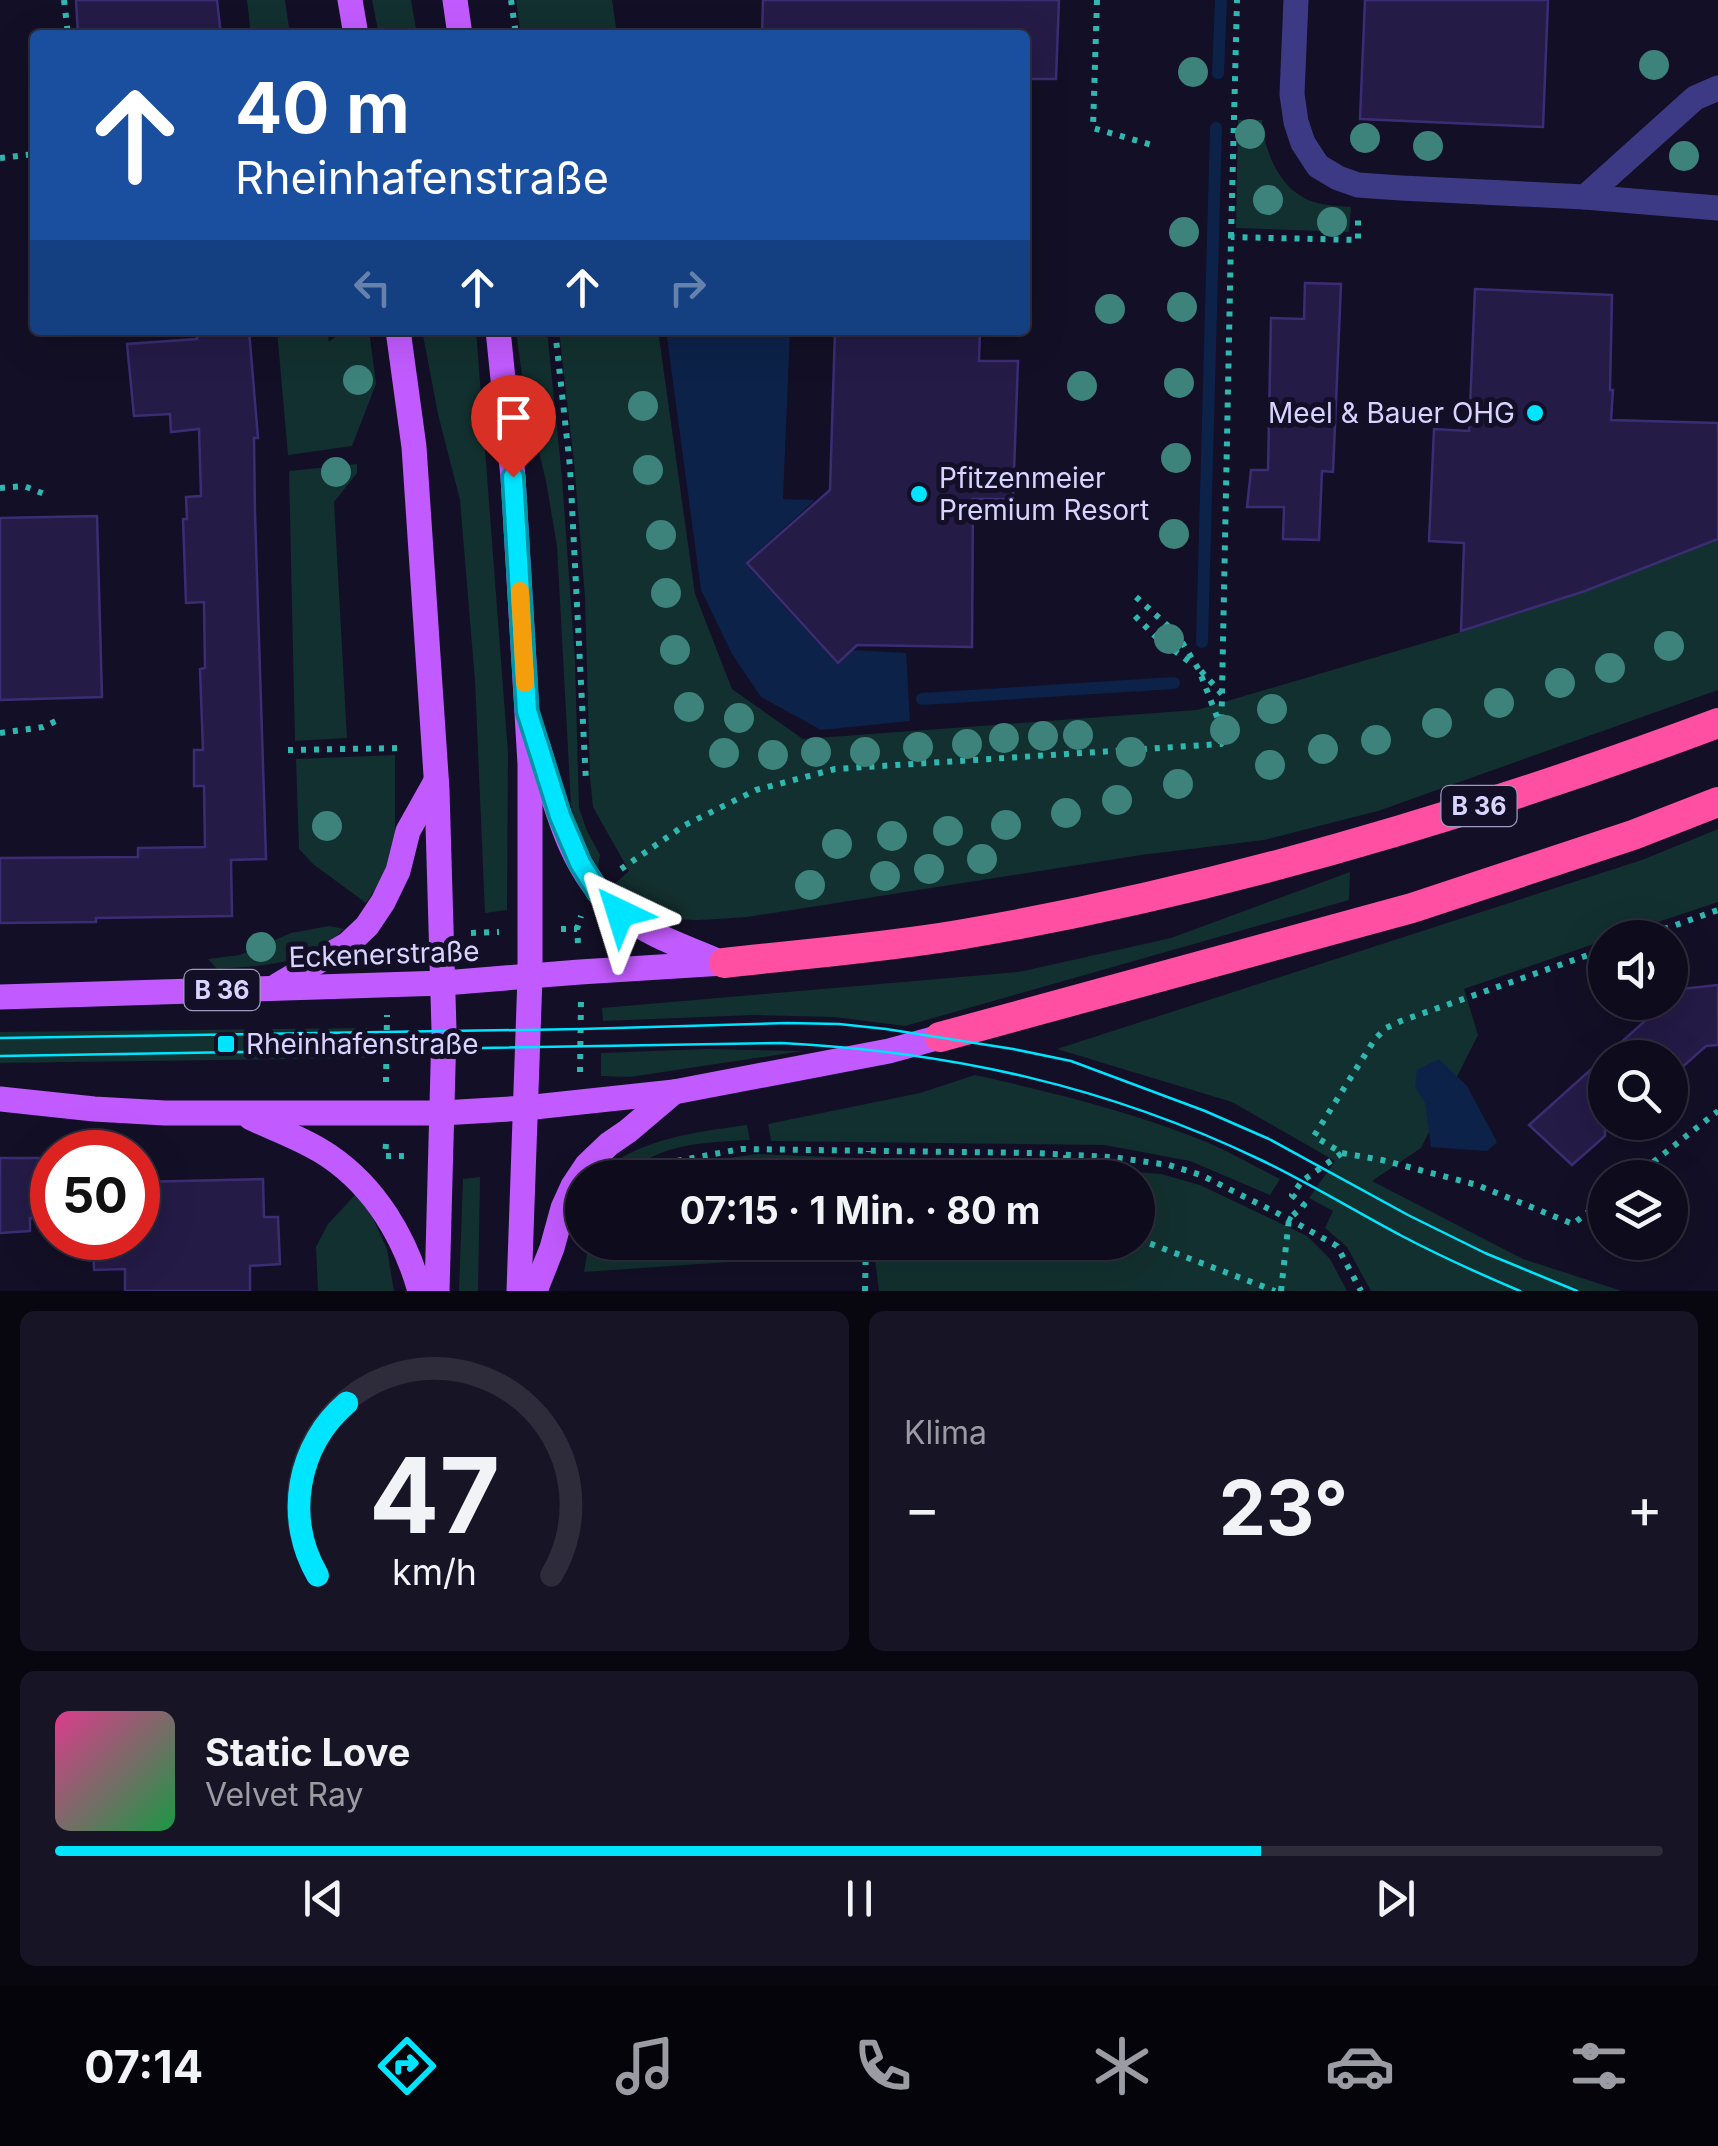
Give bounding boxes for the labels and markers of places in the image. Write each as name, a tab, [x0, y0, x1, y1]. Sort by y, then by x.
pin	[471, 375, 556, 478]
place label: Meel & Bauer OHG	[1268, 396, 1515, 430]
marker: Meel & Bauer OHG	[1524, 402, 1546, 424]
place label: Pfitzenmeier Premium Resort	[939, 461, 1149, 527]
marker: Pfitzenmeier Premium Resort	[908, 483, 930, 505]
place label: Rheinhafenstraße	[246, 1027, 479, 1061]
marker: Rheinhafenstraße	[215, 1033, 237, 1055]

